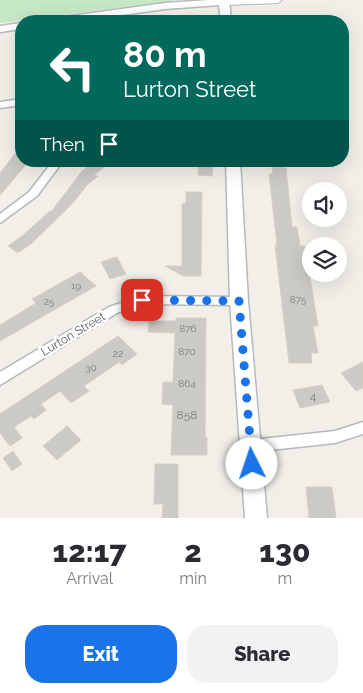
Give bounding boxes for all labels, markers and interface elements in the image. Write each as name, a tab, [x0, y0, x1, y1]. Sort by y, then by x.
text: 80 m	[123, 34, 207, 75]
icon: left	[40, 35, 105, 100]
text: Lurton Street	[123, 76, 256, 102]
icon: arrive	[95, 130, 123, 158]
text: Then	[40, 133, 85, 155]
map controls	[302, 182, 347, 282]
button: sound	[302, 182, 347, 227]
button: layers	[302, 237, 347, 282]
pin	[121, 279, 163, 321]
house number: 19	[71, 280, 81, 291]
icon: arrive	[128, 286, 156, 314]
house number: 875	[290, 294, 307, 305]
house number: 25	[44, 296, 55, 307]
street label: Lurton Street	[38, 309, 108, 359]
house number: 876	[179, 323, 197, 334]
house number: 870	[178, 346, 196, 357]
house number: 22	[113, 348, 123, 359]
house number: 30	[85, 362, 97, 373]
house number: 864	[178, 378, 196, 389]
house number: 4	[310, 389, 317, 403]
house number: 858	[177, 408, 197, 422]
position arrow	[225, 437, 277, 489]
text: 12:17	[53, 534, 127, 569]
text: 2	[184, 534, 202, 569]
text: 130	[259, 534, 310, 569]
text: Arrival	[66, 569, 113, 588]
text: min	[179, 569, 207, 588]
text: m	[278, 569, 292, 588]
button: Exit	[25, 625, 177, 683]
button: Share	[187, 625, 338, 683]

